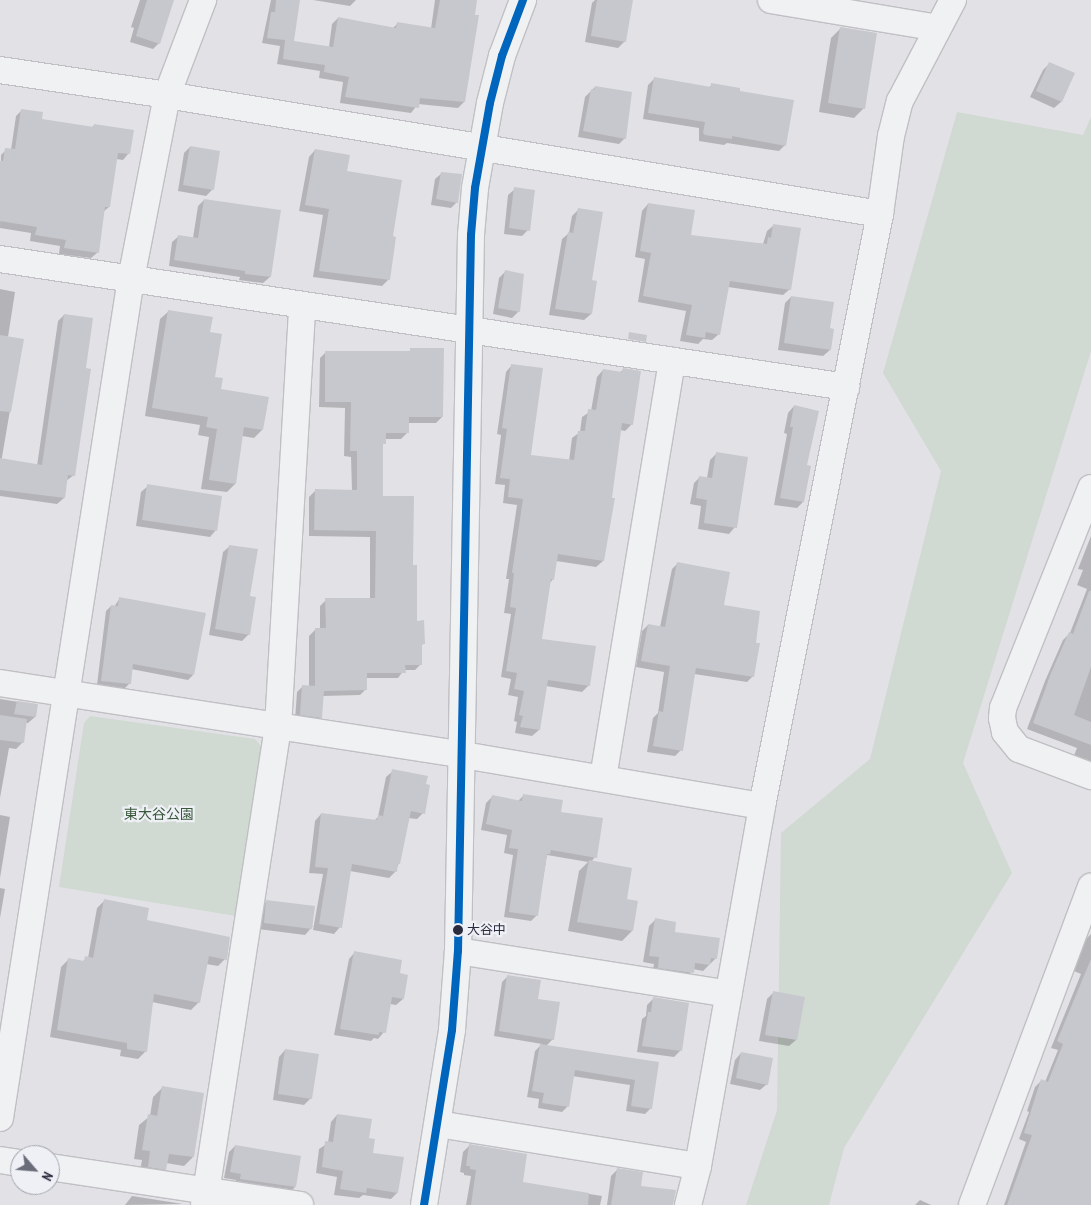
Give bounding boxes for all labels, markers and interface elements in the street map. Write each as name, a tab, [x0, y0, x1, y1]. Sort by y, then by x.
park label: 東大谷公園	[124, 806, 194, 822]
place label: 大谷中	[467, 922, 506, 938]
marker: 大谷中	[453, 925, 463, 935]
north arrow	[10, 1145, 60, 1195]
text: N	[38, 1169, 57, 1184]

